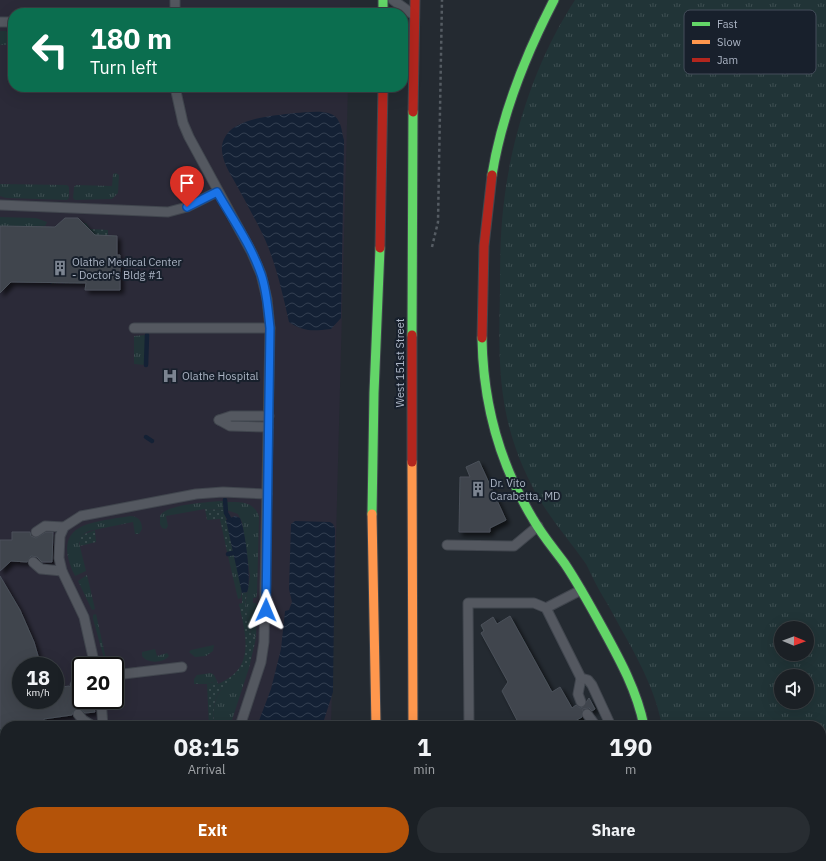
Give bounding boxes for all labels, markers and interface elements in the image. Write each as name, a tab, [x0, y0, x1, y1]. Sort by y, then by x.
legend	[684, 10, 816, 74]
text: Fast	[717, 17, 738, 31]
text: 180 m	[90, 20, 172, 57]
icon: left	[24, 24, 76, 76]
text: Slow	[717, 35, 741, 49]
text: Jam	[717, 53, 738, 67]
text: Turn left	[90, 56, 158, 79]
pin	[170, 166, 204, 207]
icon: arrive	[176, 172, 198, 194]
place label: Olathe Medical Center - Doctor's Bldg #1	[72, 255, 182, 282]
building icon: Olathe Medical Center - Doctor's Bldg #1	[51, 259, 69, 277]
street label: West 151st Street	[393, 318, 407, 408]
hospital icon: Olathe Hospital	[161, 367, 179, 385]
place label: Olathe Hospital	[182, 369, 259, 383]
place label: Dr. Vito Carabetta, MD	[490, 476, 561, 503]
building icon: Dr. Vito Carabetta, MD	[469, 480, 487, 498]
position arrow	[245, 589, 287, 631]
north arrow	[774, 621, 814, 661]
map controls	[774, 621, 814, 709]
speed limit sign: 20	[72, 657, 124, 709]
text: 18	[26, 664, 50, 691]
button: sound	[774, 669, 814, 709]
text: km/h	[26, 686, 50, 699]
text: 08:15	[174, 731, 239, 763]
text: 1	[417, 731, 431, 763]
text: 190	[609, 731, 652, 763]
text: Arrival	[188, 761, 226, 778]
text: min	[413, 761, 435, 778]
text: m	[625, 761, 636, 778]
button: Exit	[16, 807, 409, 853]
button: Share	[417, 807, 810, 853]

